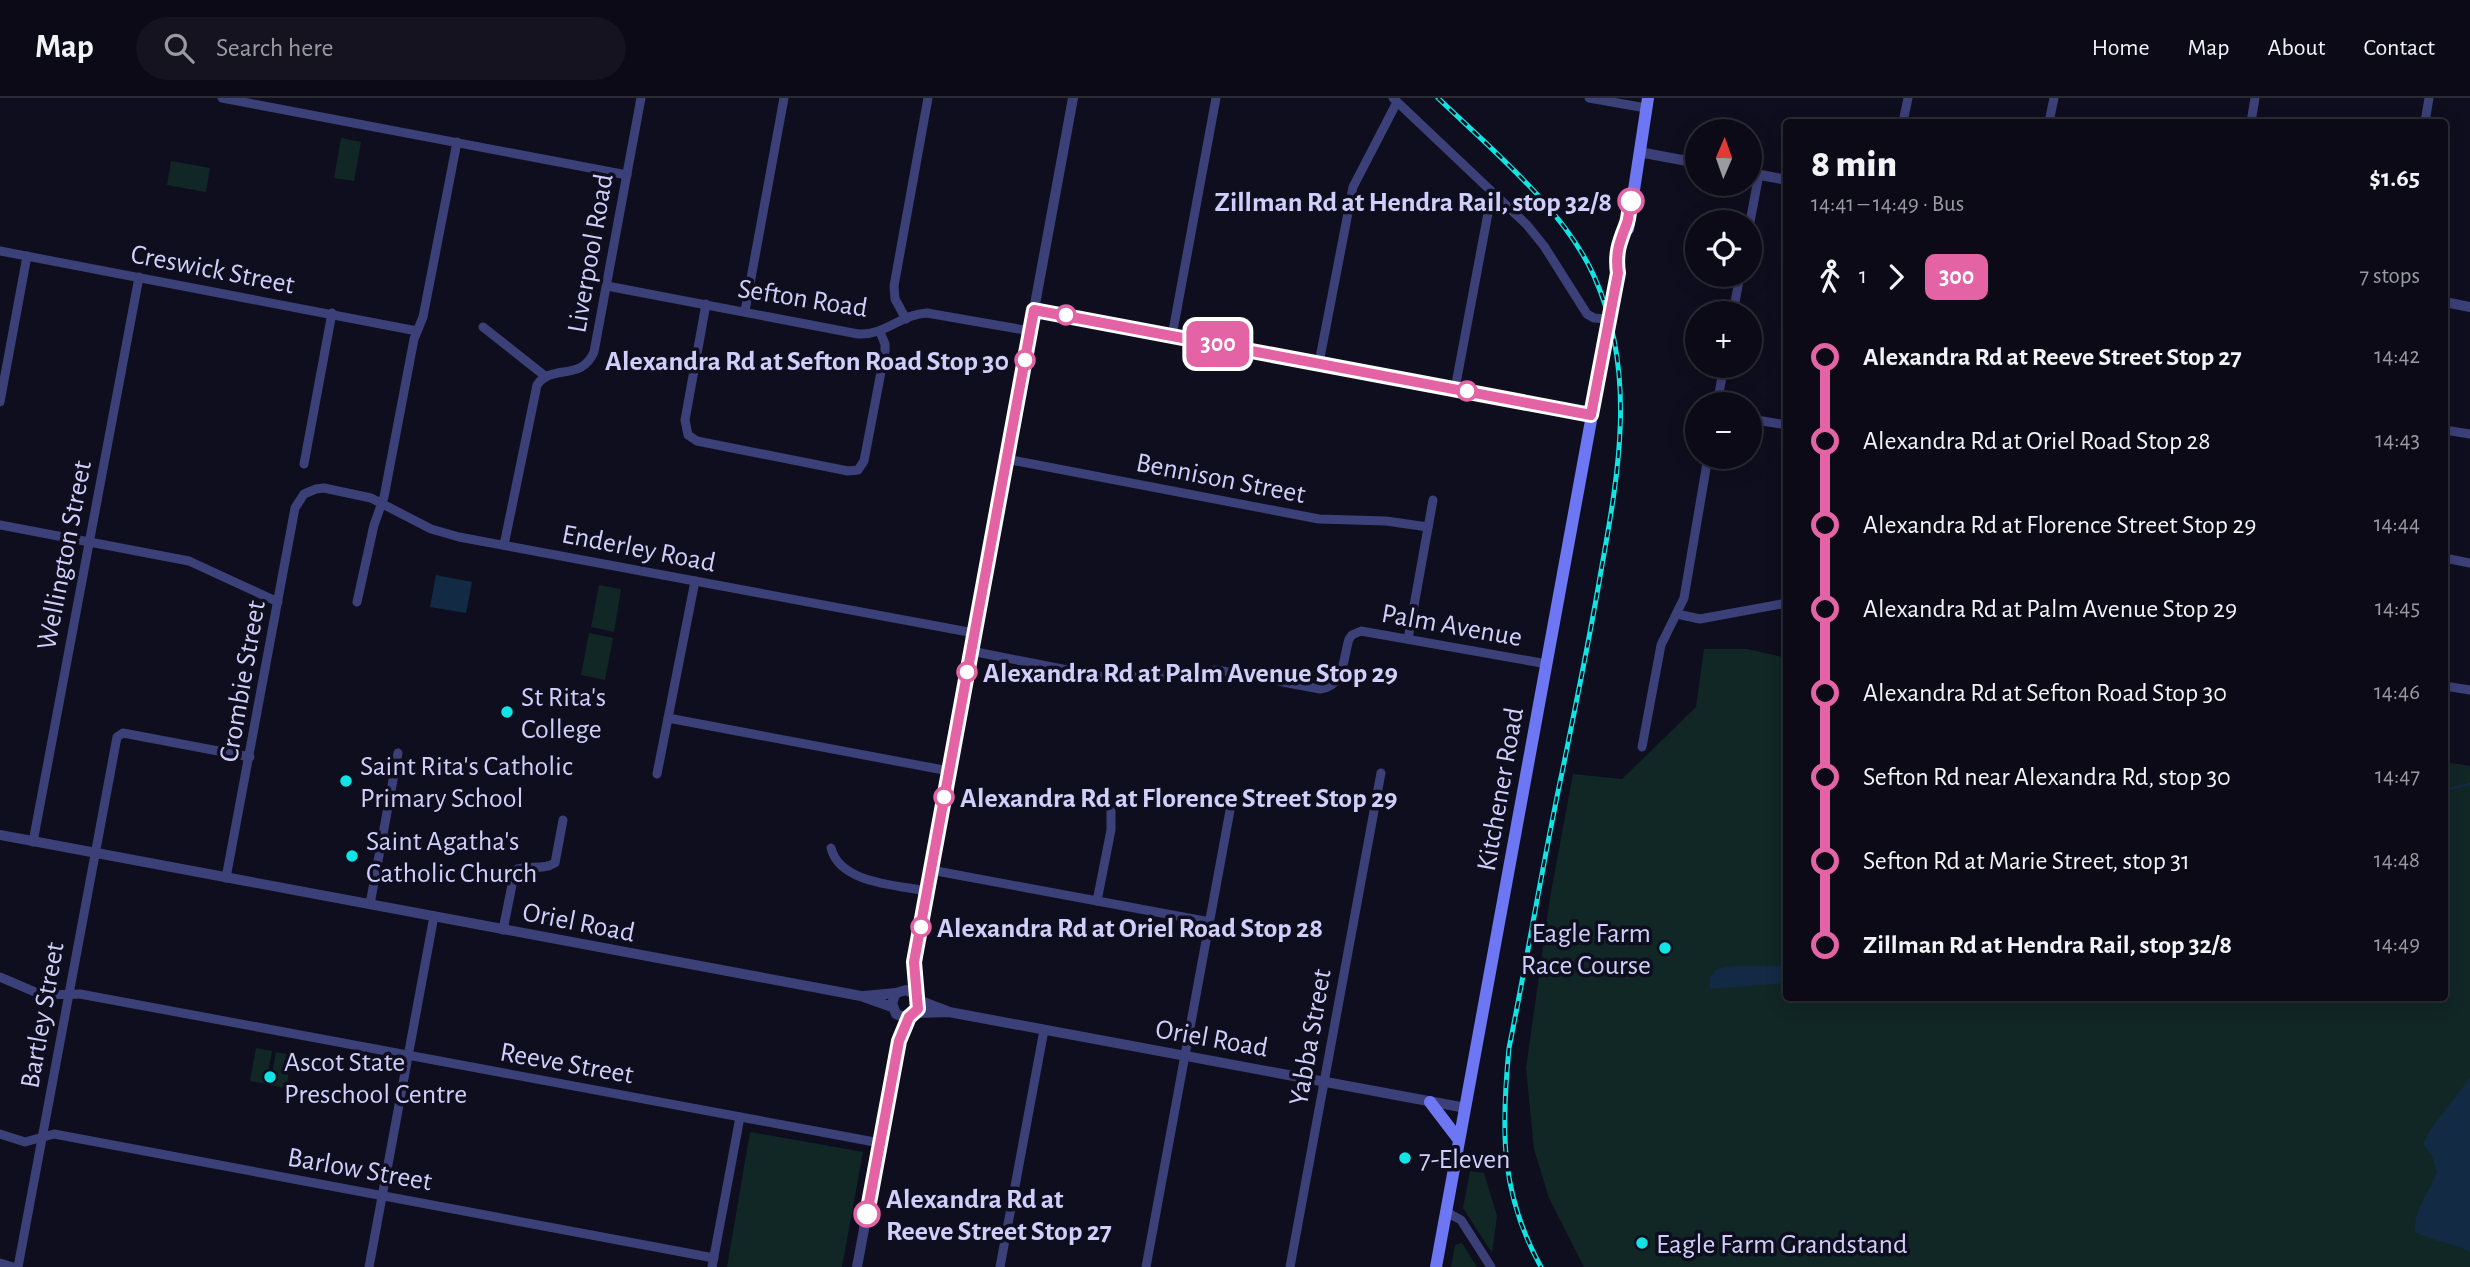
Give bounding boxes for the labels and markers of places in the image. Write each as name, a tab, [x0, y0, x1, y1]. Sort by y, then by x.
marker: Zillman Rd at Hendra Rail, stop 32/8	[1618, 188, 1644, 214]
place label: Zillman Rd at Hendra Rail, stop 32/8	[1215, 189, 1612, 217]
unlabelled marker	[1056, 305, 1076, 325]
place label: Alexandra Rd at Sefton Road Stop 30	[605, 348, 1009, 376]
marker: Alexandra Rd at Sefton Road Stop 30	[1015, 350, 1035, 370]
unlabelled marker	[1457, 381, 1477, 401]
place label: Alexandra Rd at Palm Avenue Stop 29	[983, 660, 1398, 688]
marker: Alexandra Rd at Palm Avenue Stop 29	[957, 662, 977, 682]
place label: St Rita's College	[521, 684, 606, 744]
marker: St Rita's College	[499, 704, 515, 720]
place label: Saint Rita's Catholic Primary School	[360, 753, 573, 813]
marker: Saint Rita's Catholic Primary School	[338, 773, 354, 789]
place label: Alexandra Rd at Florence Street Stop 29	[960, 785, 1398, 813]
marker: Alexandra Rd at Florence Street Stop 29	[934, 787, 954, 807]
place label: Saint Agatha's Catholic Church	[366, 828, 537, 888]
marker: Saint Agatha's Catholic Church	[344, 848, 360, 864]
place label: Alexandra Rd at Oriel Road Stop 28	[937, 915, 1323, 943]
marker: Alexandra Rd at Oriel Road Stop 28	[911, 917, 931, 937]
place label: Eagle Farm Race Course	[1521, 920, 1651, 980]
marker: Eagle Farm Race Course	[1657, 940, 1673, 956]
place label: Ascot State Preschool Centre	[284, 1049, 467, 1109]
marker: Ascot State Preschool Centre	[262, 1069, 278, 1085]
place label: 7-Eleven	[1419, 1146, 1511, 1174]
marker: 7-Eleven	[1397, 1150, 1413, 1166]
place label: Alexandra Rd at Reeve Street Stop 27	[886, 1186, 1112, 1246]
marker: Alexandra Rd at Reeve Street Stop 27	[854, 1201, 880, 1227]
place label: Eagle Farm Grandstand	[1656, 1231, 1908, 1259]
marker: Eagle Farm Grandstand	[1634, 1235, 1650, 1251]

